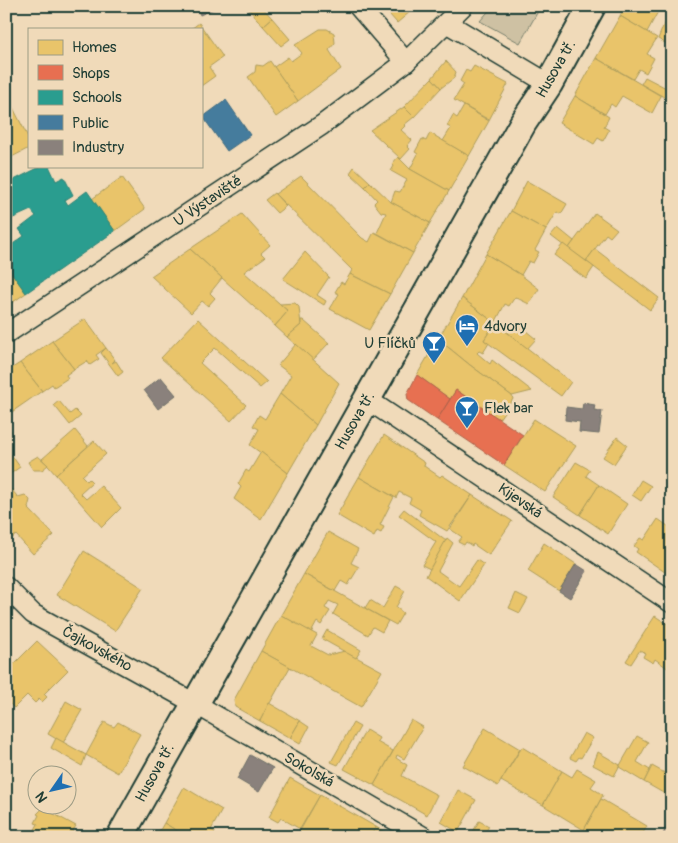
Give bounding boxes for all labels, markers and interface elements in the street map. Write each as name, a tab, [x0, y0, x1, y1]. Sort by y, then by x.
legend	[28, 28, 202, 168]
street label: Husova tř.	[532, 37, 580, 101]
text: Homes	[72, 38, 117, 57]
text: Shops	[72, 64, 110, 83]
text: Schools	[72, 88, 122, 107]
text: Public	[72, 114, 109, 133]
text: Industry	[72, 138, 125, 157]
street label: U Výstaviště	[170, 171, 246, 231]
hotel icon: 4dvory	[454, 313, 480, 347]
place label: 4dvory	[484, 317, 527, 336]
bar icon: U Flíčků	[421, 330, 447, 364]
place label: U Flíčků	[364, 334, 416, 353]
street label: Husova tř.	[331, 389, 379, 453]
bar icon: Flek bar	[454, 395, 480, 429]
place label: Flek bar	[484, 399, 534, 418]
street label: Kijevská	[494, 479, 546, 523]
street label: Čajkovského	[59, 622, 135, 676]
street label: Husova tř.	[131, 740, 179, 806]
street label: Sokolská	[281, 748, 337, 792]
north arrow	[28, 766, 78, 816]
text: N	[32, 788, 51, 806]

